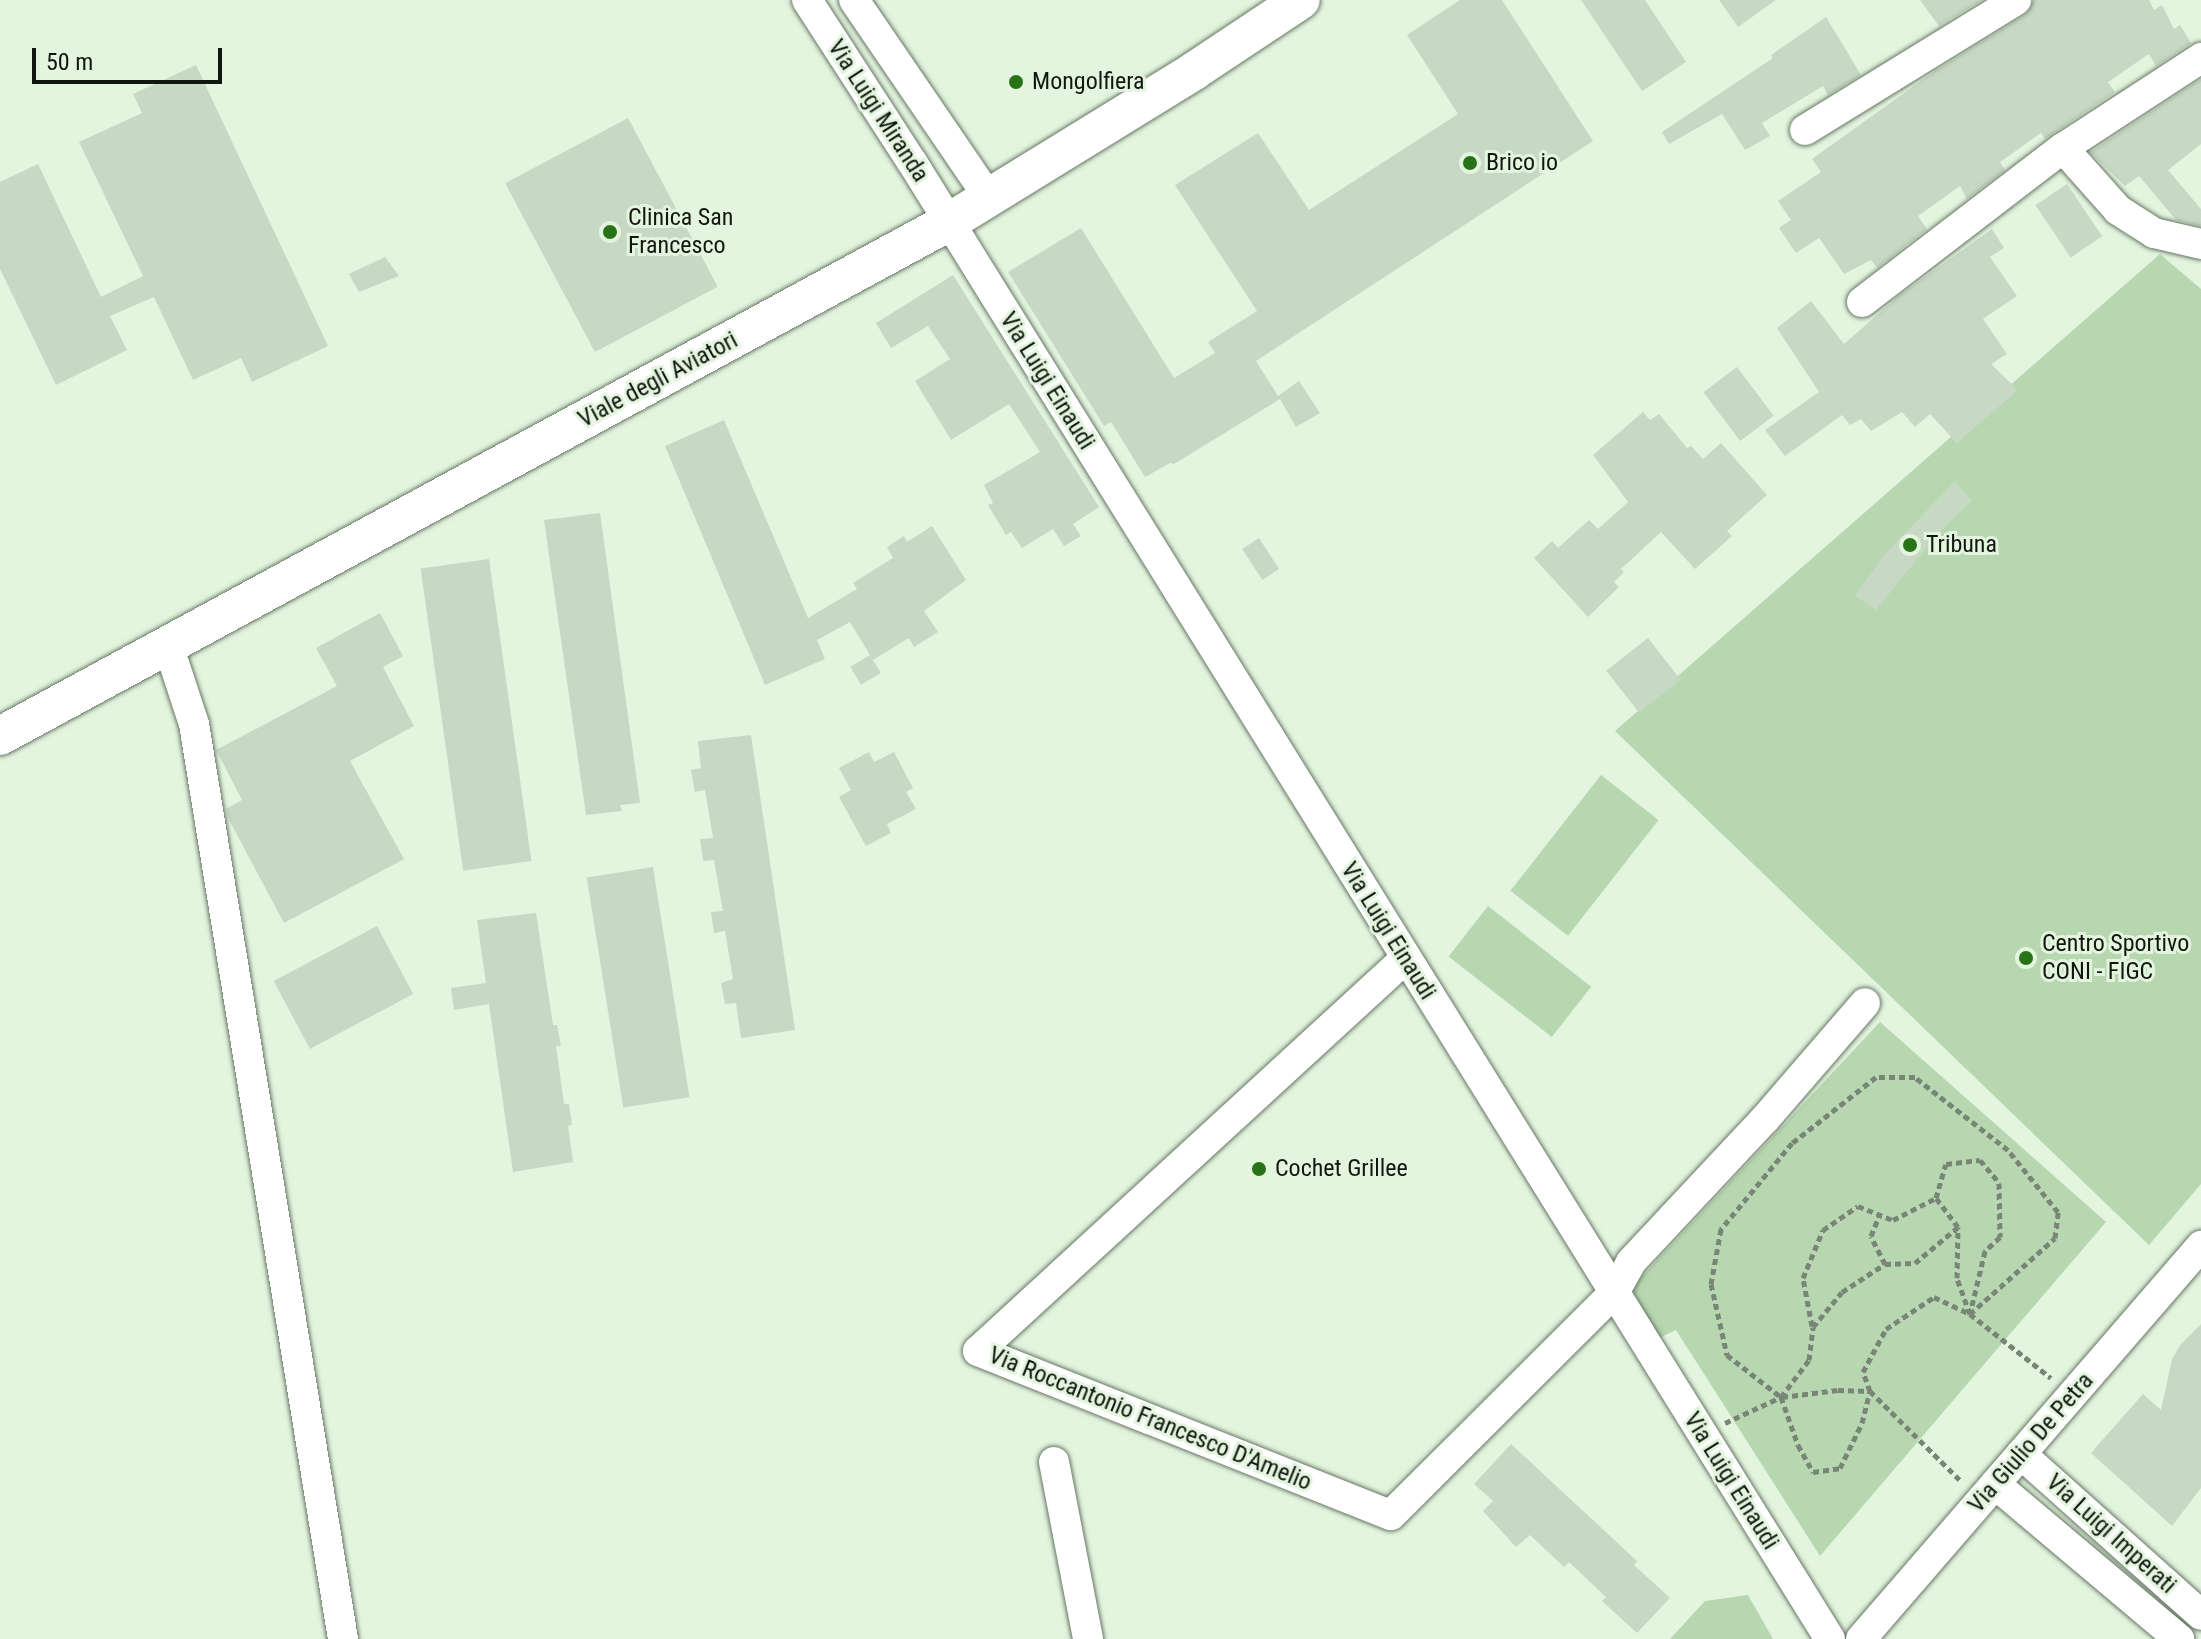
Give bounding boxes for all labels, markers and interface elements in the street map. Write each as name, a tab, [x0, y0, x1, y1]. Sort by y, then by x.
scale bar	[36, 32, 226, 82]
street label: Via Luigi Miranda	[821, 34, 935, 188]
text: 50 m	[46, 48, 93, 76]
place label: Mongolfiera	[1032, 68, 1145, 96]
marker: Mongolfiera	[1007, 73, 1025, 91]
place label: Brico io	[1486, 149, 1558, 177]
marker: Brico io	[1461, 154, 1479, 172]
place label: Clinica San Francesco	[628, 204, 733, 260]
marker: Clinica San Francesco	[599, 221, 621, 243]
street label: Via Luigi Einaudi	[993, 307, 1101, 455]
street label: Viale degli Aviatori	[573, 326, 743, 434]
place label: Tribuna	[1926, 531, 1997, 559]
marker: Tribuna	[1901, 536, 1919, 554]
street label: Via Luigi Einaudi	[1334, 857, 1442, 1005]
place label: Centro Sportivo CONI - FIGC	[2042, 930, 2189, 986]
marker: Centro Sportivo CONI - FIGC	[2017, 949, 2035, 967]
place label: Cochet Grillee	[1275, 1155, 1408, 1183]
marker: Cochet Grillee	[1250, 1160, 1268, 1178]
street label: Via Roccantonio Francesco D'Amelio	[984, 1341, 1316, 1497]
street label: Via Giulio De Petra	[1962, 1367, 2100, 1519]
street label: Via Luigi Einaudi	[1677, 1407, 1785, 1555]
street label: Via Luigi Imperati	[2040, 1468, 2182, 1600]

